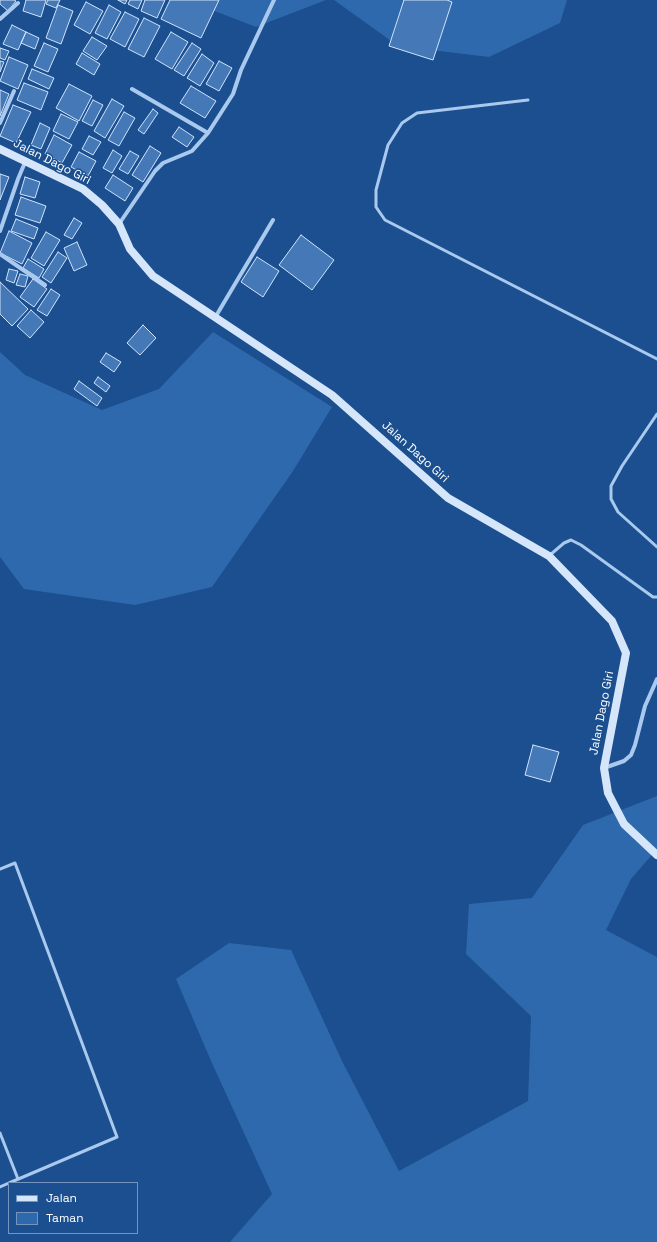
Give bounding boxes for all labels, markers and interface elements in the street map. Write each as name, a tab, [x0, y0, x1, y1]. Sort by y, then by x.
street label: Jalan Dago Giri	[11, 136, 93, 188]
street label: Jalan Dago Giri	[379, 418, 451, 486]
street label: Jalan Dago Giri	[587, 670, 617, 756]
legend	[8, 1182, 138, 1234]
text: Jalan	[46, 1190, 77, 1206]
text: Taman	[46, 1210, 83, 1226]

